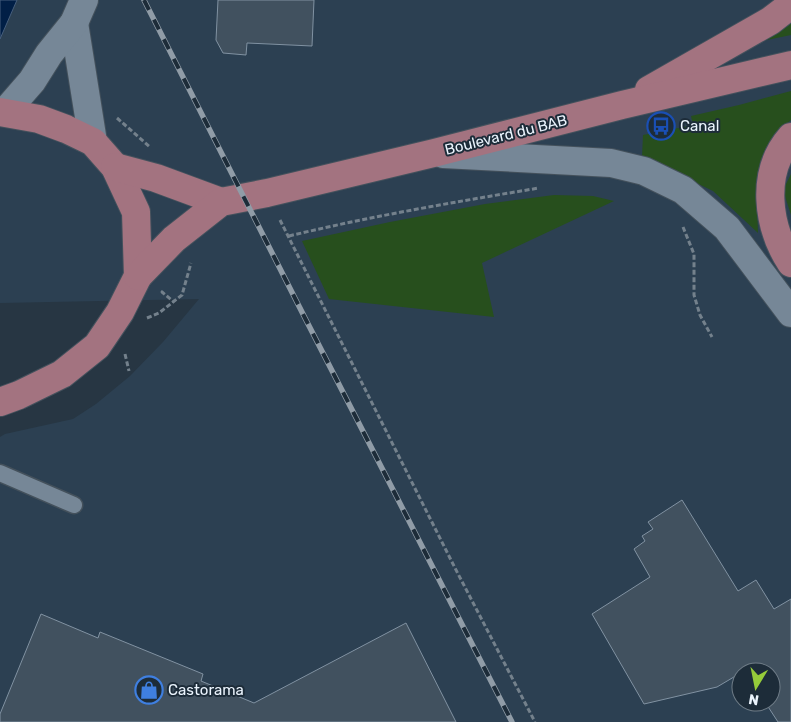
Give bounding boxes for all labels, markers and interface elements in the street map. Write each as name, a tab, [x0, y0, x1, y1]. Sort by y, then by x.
street label: Boulevard du BAB	[443, 111, 569, 159]
bus stop icon: Canal	[646, 111, 676, 141]
place label: Canal	[680, 117, 719, 135]
north arrow	[731, 662, 781, 712]
shop icon: Castorama	[134, 675, 164, 705]
place label: Castorama	[168, 681, 244, 699]
text: N	[747, 690, 760, 709]

